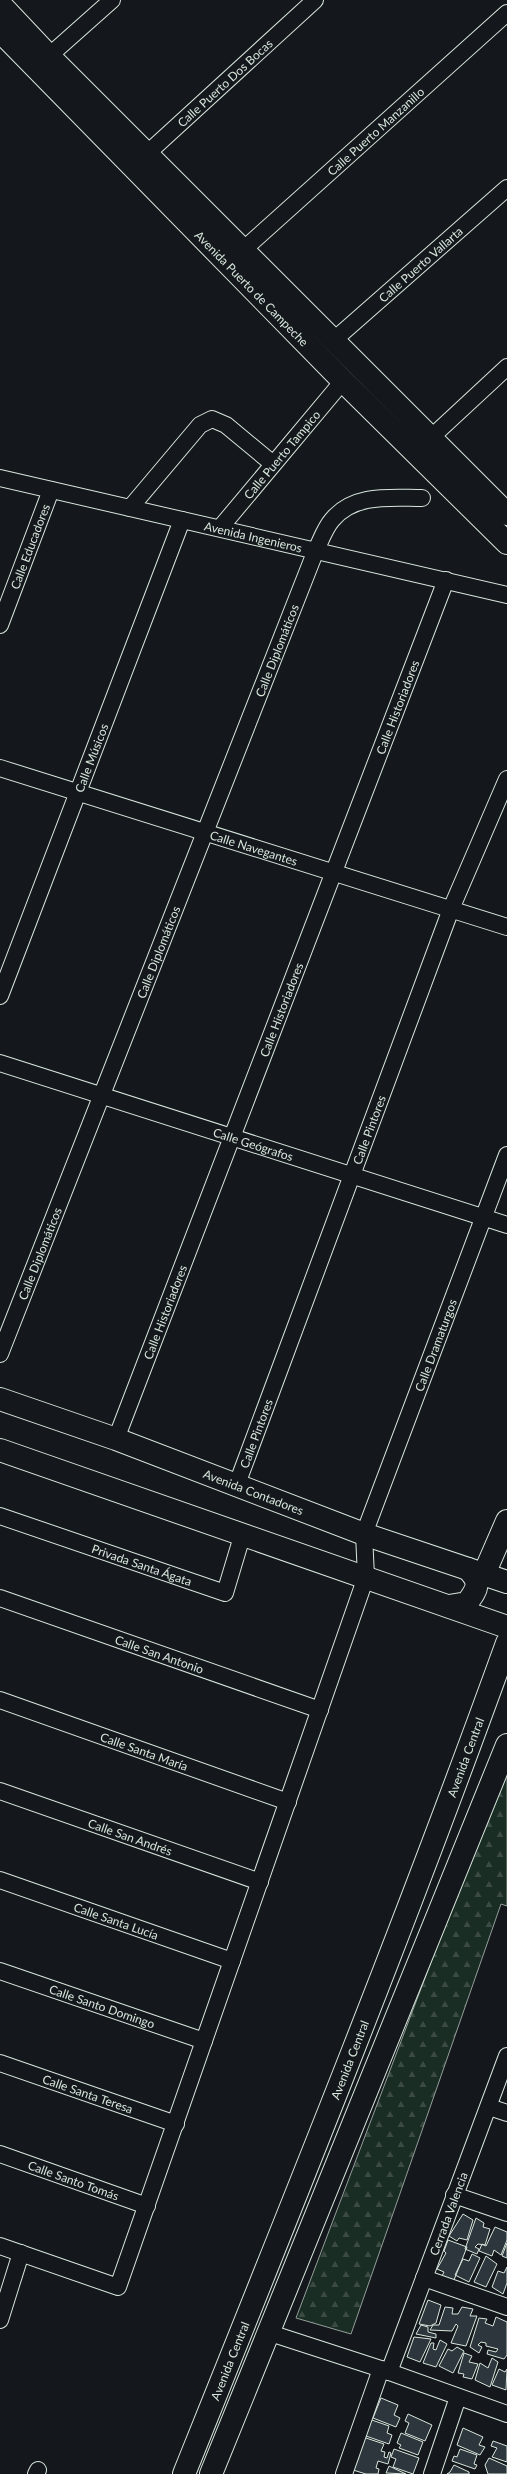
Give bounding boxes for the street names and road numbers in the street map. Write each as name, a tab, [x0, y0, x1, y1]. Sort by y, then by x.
street label: Calle Puerto Dos Bocas	[174, 36, 275, 130]
street label: Calle Puerto Manzanillo	[324, 84, 427, 178]
street label: Calle Puerto Vallarta	[375, 223, 466, 305]
street label: Avenida Puerto de Campeche	[192, 227, 312, 349]
street label: Calle Puerto Tampico	[240, 407, 323, 502]
street label: Calle Educadores	[7, 502, 53, 591]
street label: Avenida Ingenieros	[203, 518, 304, 555]
street label: Calle Diplomáticos	[252, 602, 301, 699]
street label: Calle Historiadores	[372, 658, 422, 756]
street label: Calle Músicos	[71, 721, 111, 794]
street label: Calle Navegantes	[208, 827, 299, 868]
street label: Calle Diplomáticos	[133, 903, 183, 1000]
street label: Calle Historiadores	[256, 960, 306, 1059]
street label: Calle Pintores	[349, 1093, 389, 1166]
street label: Calle Geógrafos	[211, 1124, 295, 1164]
street label: Calle Diplomáticos	[15, 1205, 64, 1302]
street label: Calle Historiadores	[140, 1263, 190, 1361]
street label: Calle Dramaturgos	[411, 1297, 460, 1393]
street label: Calle Pintores	[236, 1397, 276, 1470]
street label: Avenida Contadores	[201, 1466, 306, 1518]
street label: Privada Santa Ágata	[90, 1541, 194, 1589]
street label: Calle San Antonio	[113, 1631, 206, 1676]
street label: Avenida Central	[444, 1715, 487, 1799]
street label: Calle Santa María	[99, 1729, 190, 1773]
street label: Calle San Andrés	[86, 1815, 174, 1858]
street label: Calle Santa Lucía	[72, 1899, 160, 1942]
street label: Calle Santo Domingo	[47, 1981, 157, 2031]
street label: Avenida Central	[327, 2018, 372, 2101]
street label: Calle Santa Teresa	[41, 2071, 135, 2116]
street label: Calle Santo Tomás	[26, 2157, 121, 2203]
street label: Cerrada Valencia	[426, 2170, 471, 2257]
street label: Avenida Central	[207, 2319, 252, 2402]

